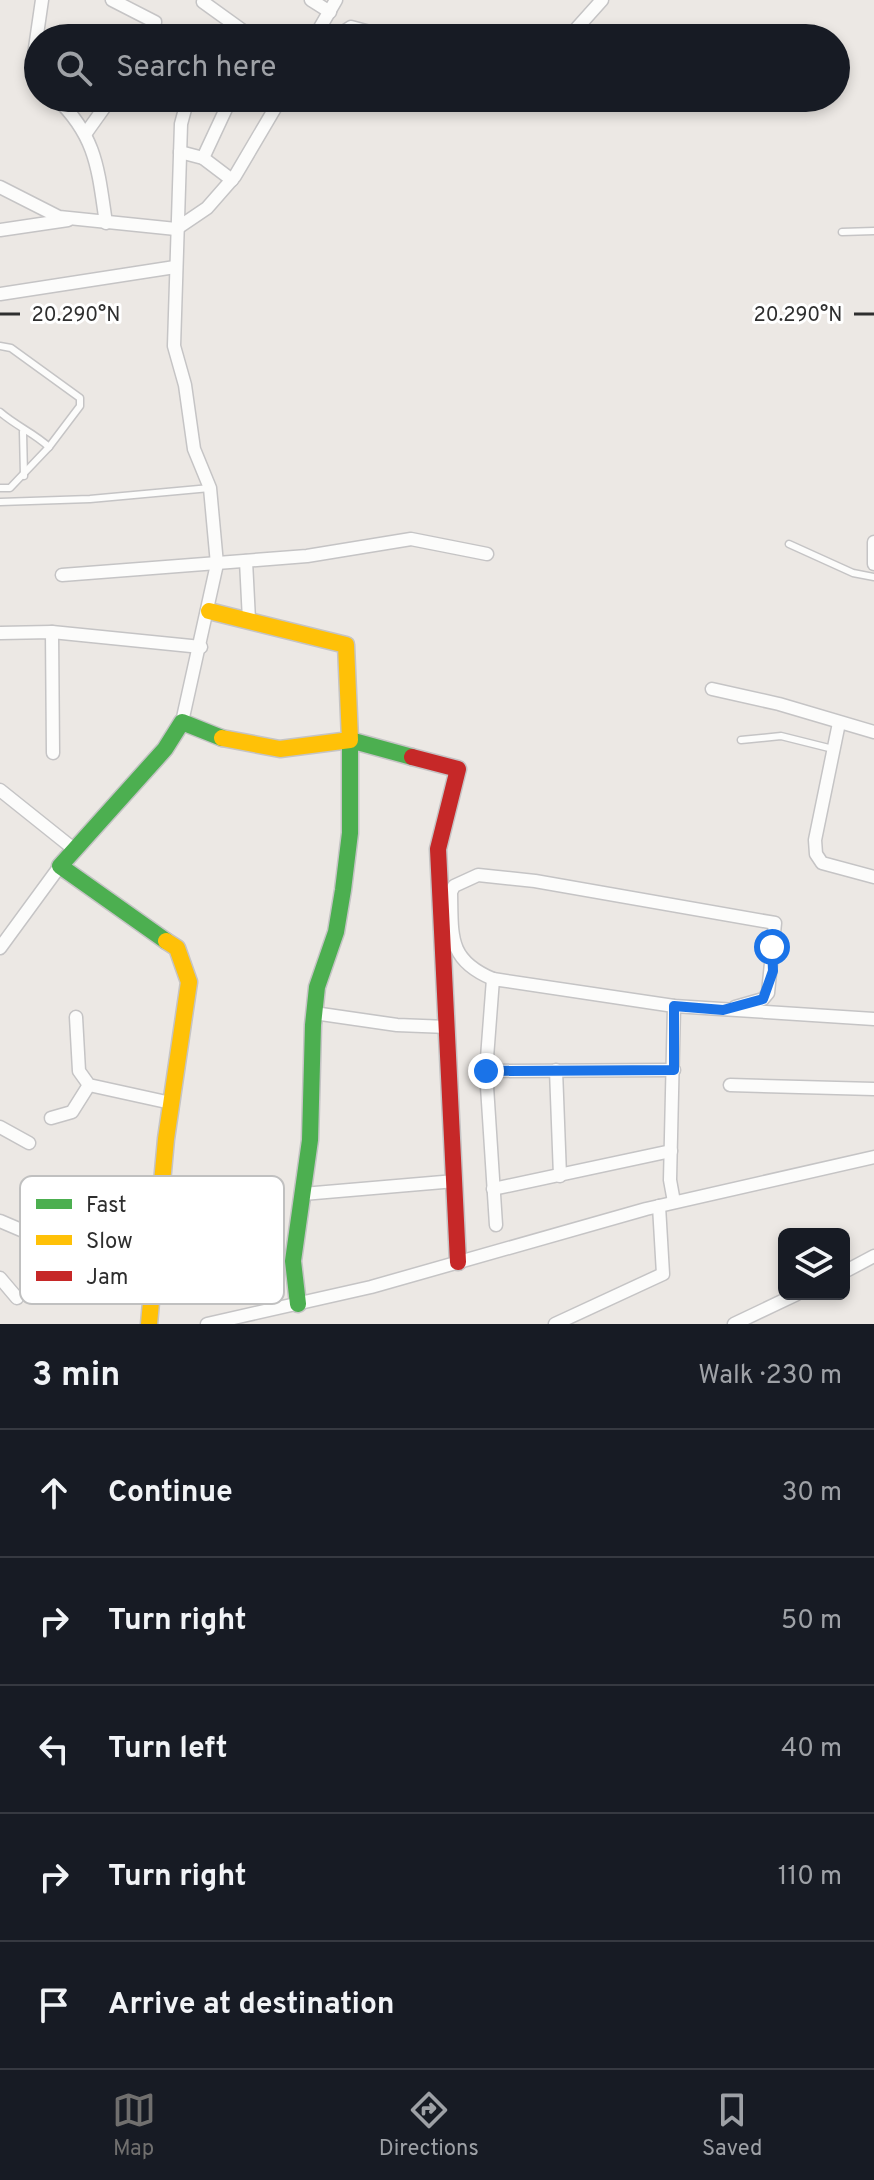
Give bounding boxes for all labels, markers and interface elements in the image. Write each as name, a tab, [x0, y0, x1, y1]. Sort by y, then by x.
search box	[24, 24, 850, 112]
icon: search	[52, 46, 96, 90]
text: Search here	[116, 50, 276, 87]
text: 20.290°N	[32, 303, 120, 329]
text: 20.290°N	[754, 303, 842, 329]
route start	[754, 929, 790, 965]
route end	[468, 1053, 504, 1089]
legend	[20, 1176, 284, 1304]
text: Fast	[86, 1193, 127, 1220]
map controls	[778, 1228, 850, 1300]
button: layers	[778, 1228, 850, 1300]
text: Slow	[86, 1229, 133, 1256]
text: Jam	[86, 1265, 129, 1292]
text: 3 min	[32, 1355, 120, 1398]
text: Walk · 230 m	[698, 1360, 842, 1393]
icon: ahead	[32, 1471, 76, 1515]
text: Continue	[108, 1475, 233, 1512]
text: 30 m	[782, 1477, 842, 1510]
icon: right	[32, 1599, 76, 1643]
text: Turn right	[108, 1603, 246, 1640]
text: 50 m	[781, 1605, 842, 1638]
icon: left	[32, 1727, 76, 1771]
text: Turn left	[108, 1731, 228, 1768]
text: 40 m	[781, 1733, 842, 1766]
icon: right	[32, 1855, 76, 1899]
text: Turn right	[108, 1859, 246, 1896]
text: 110 m	[778, 1861, 842, 1894]
icon: arrive	[32, 1983, 76, 2027]
text: Arrive at destination	[108, 1987, 394, 2024]
tab: Map	[112, 2088, 156, 2163]
tab: Directions	[379, 2088, 479, 2163]
tab: Saved	[702, 2088, 762, 2163]

